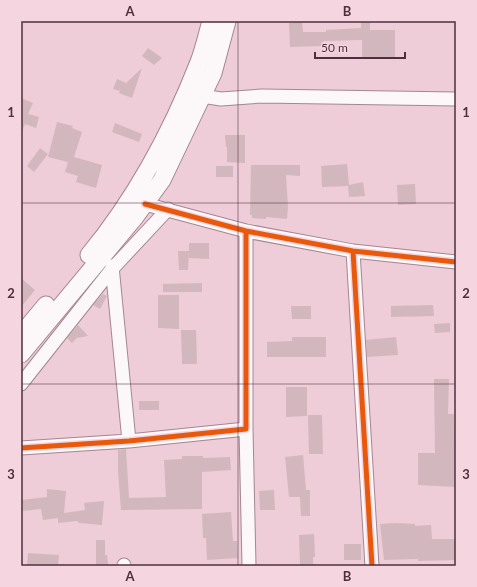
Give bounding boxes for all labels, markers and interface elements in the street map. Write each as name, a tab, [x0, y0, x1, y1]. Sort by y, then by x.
text: A	[124, 3, 135, 19]
text: B	[343, 3, 352, 19]
scale bar	[315, 34, 405, 60]
text: 50 m	[321, 40, 348, 55]
text: 1	[7, 104, 15, 120]
text: 1	[462, 104, 470, 120]
text: 2	[7, 285, 15, 301]
text: 2	[462, 285, 470, 301]
text: 3	[7, 466, 15, 482]
text: 3	[462, 466, 470, 482]
text: A	[124, 568, 135, 584]
text: B	[343, 568, 352, 584]

